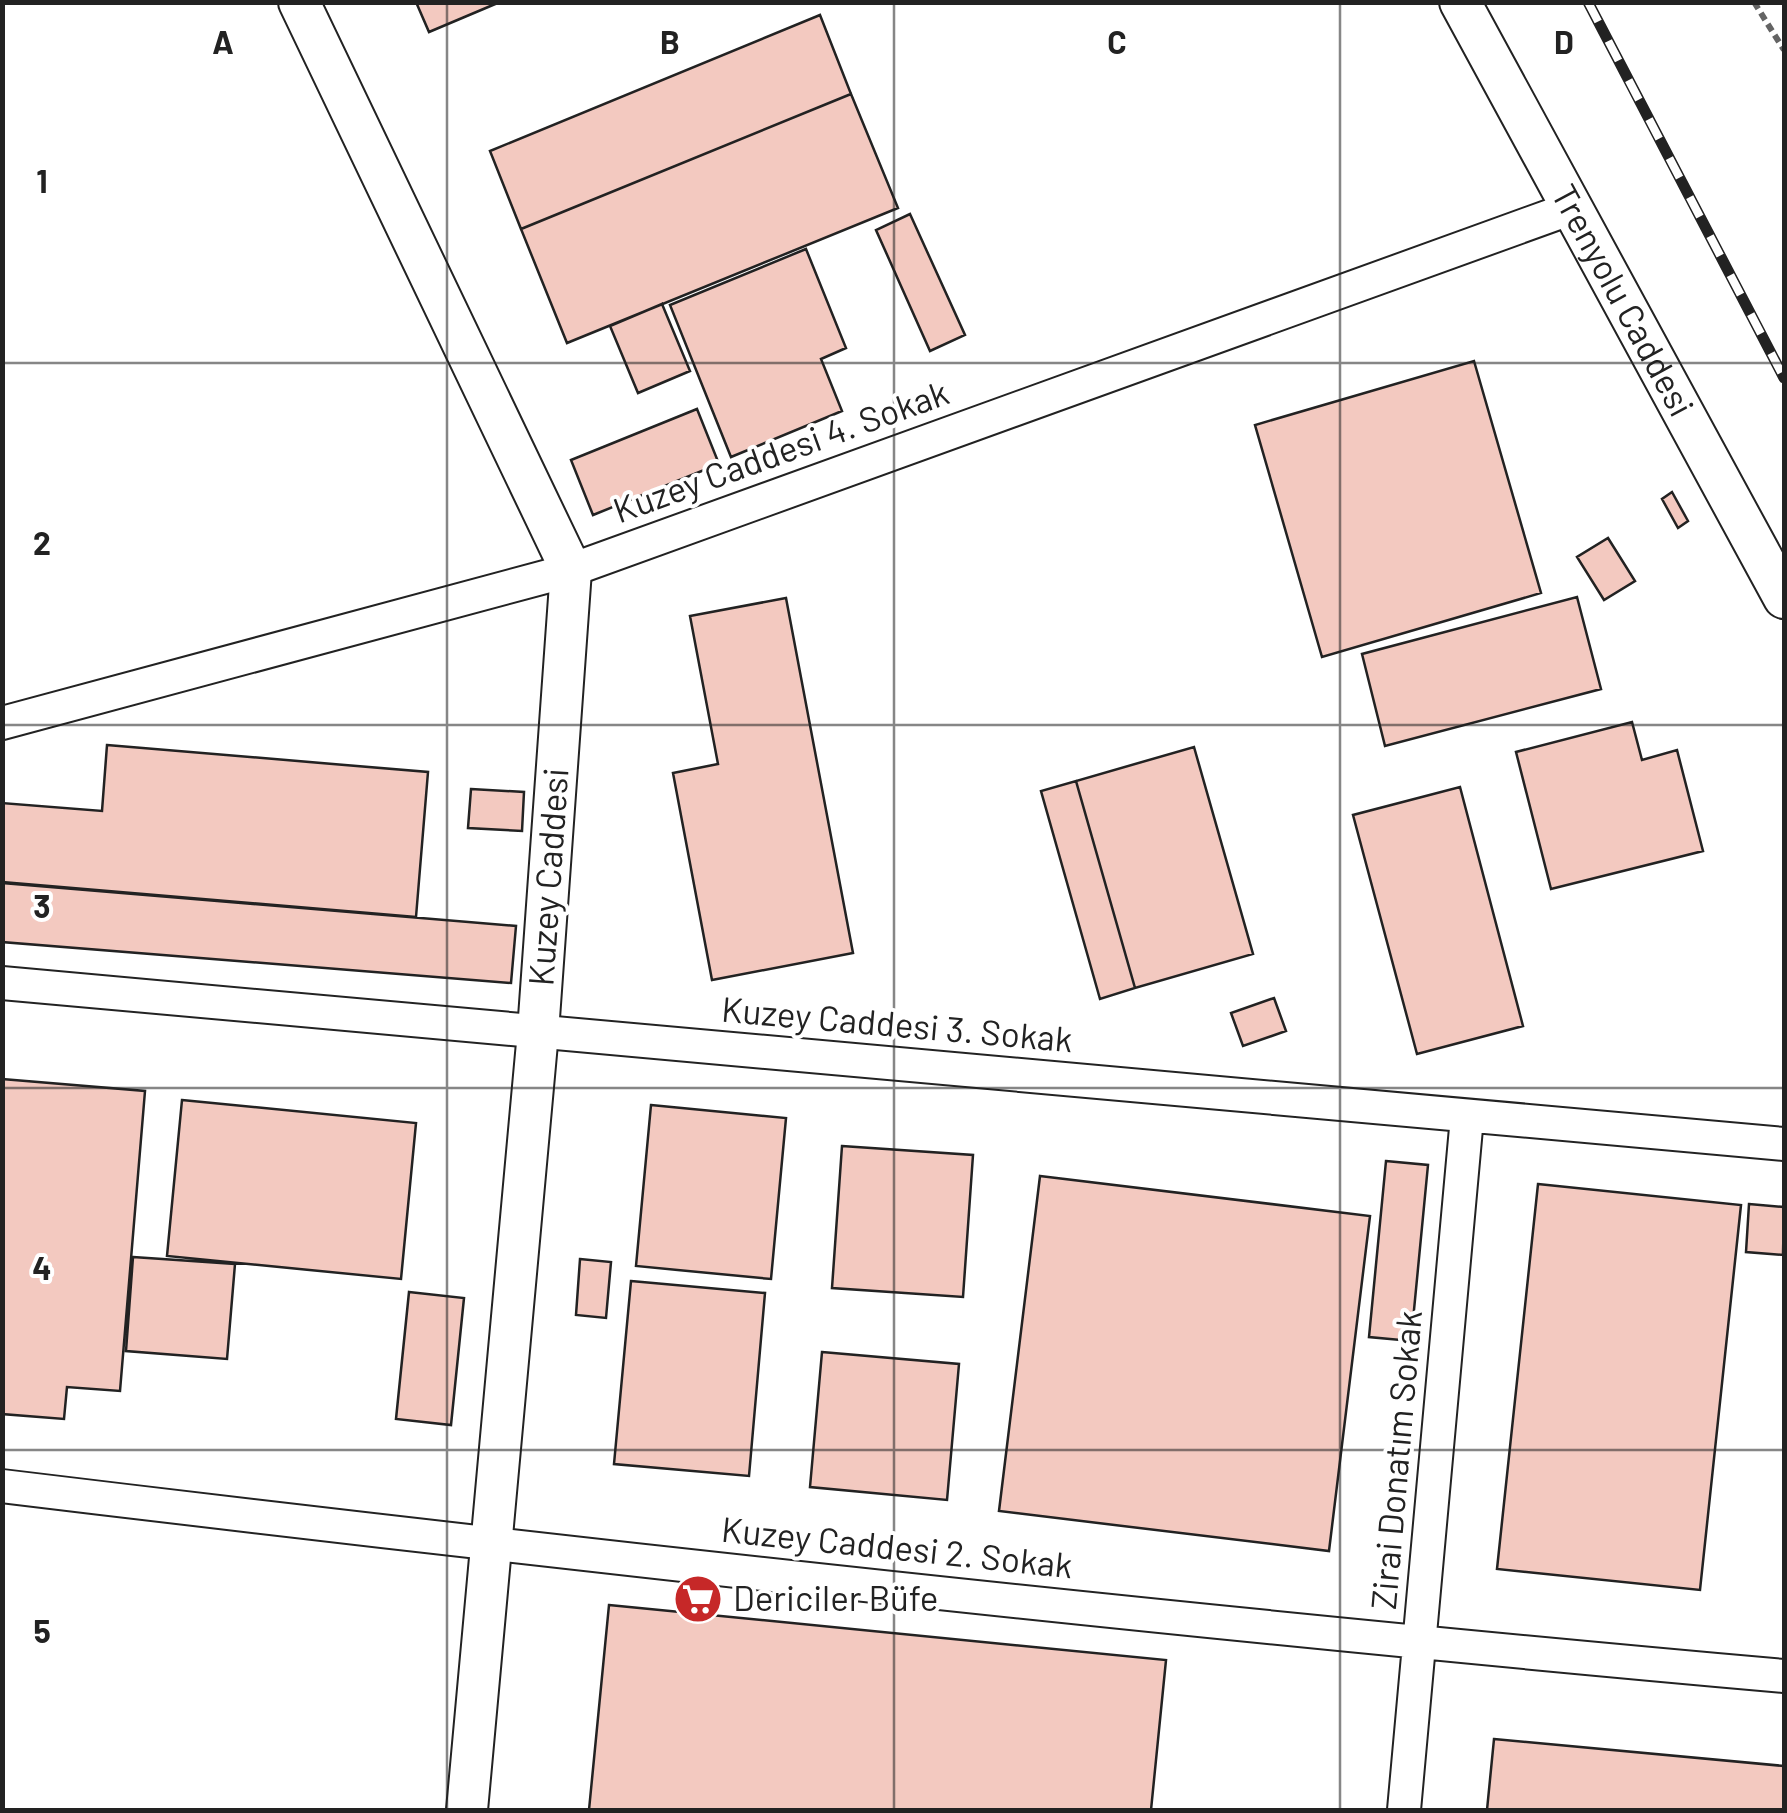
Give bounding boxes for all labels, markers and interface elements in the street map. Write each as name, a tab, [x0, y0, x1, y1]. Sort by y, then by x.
text: A	[212, 22, 234, 60]
text: B	[660, 22, 680, 60]
text: C	[1107, 22, 1127, 60]
text: D	[1554, 22, 1574, 60]
text: 1	[36, 161, 48, 199]
street label: Trenyolu Caddesi	[1544, 177, 1704, 423]
street label: Kuzey Caddesi 4. Sokak	[607, 370, 954, 530]
text: 2	[33, 523, 51, 561]
street label: Kuzey Caddesi	[518, 767, 576, 987]
text: 3	[33, 886, 51, 924]
street label: Kuzey Caddesi 3. Sokak	[720, 987, 1074, 1059]
text: 4	[32, 1248, 52, 1286]
street label: Zirai Donatım Sokak	[1361, 1308, 1429, 1611]
street label: Kuzey Caddesi 2. Sokak	[720, 1507, 1075, 1585]
supermarket icon: Dericiler Büfe	[672, 1573, 724, 1625]
place label: Dericiler Büfe	[733, 1576, 938, 1618]
text: 5	[33, 1611, 51, 1649]

